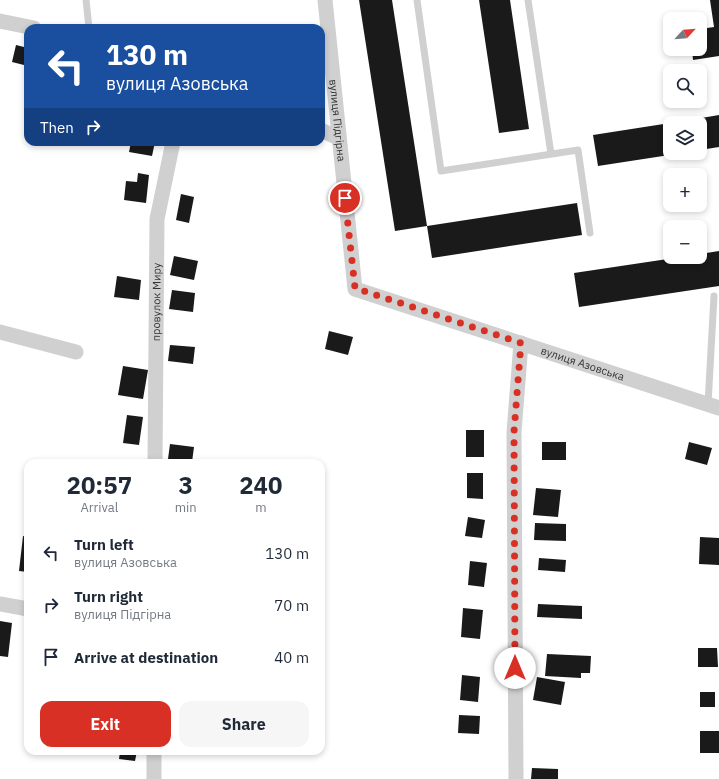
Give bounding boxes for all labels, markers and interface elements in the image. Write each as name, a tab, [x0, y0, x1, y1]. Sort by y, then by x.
north arrow	[663, 12, 707, 56]
map controls	[663, 12, 707, 264]
text: 130 m	[106, 36, 188, 73]
icon: left	[40, 40, 92, 92]
button: search	[663, 64, 707, 108]
text: вулиця Азовська	[106, 72, 248, 95]
street label: вулиця Підгірна	[326, 79, 349, 162]
icon: right	[82, 116, 104, 138]
button: layers	[663, 116, 707, 160]
text: Then	[40, 118, 74, 137]
button: +	[663, 168, 707, 212]
pin	[328, 181, 362, 215]
icon: arrive	[334, 187, 356, 209]
button: −	[663, 220, 707, 264]
street label: провулок Миру	[149, 262, 164, 341]
street label: вулиця Азовська	[539, 343, 626, 384]
text: 20:57	[67, 469, 132, 501]
text: 3	[178, 469, 193, 501]
text: 240	[239, 469, 282, 501]
text: Arrival	[80, 499, 118, 516]
text: min	[175, 499, 197, 516]
text: m	[255, 499, 266, 516]
text: Turn left	[74, 535, 134, 554]
icon: left	[40, 542, 62, 564]
text: 130 m	[265, 544, 309, 563]
text: вулиця Азовська	[74, 554, 177, 571]
text: Turn right	[74, 587, 143, 606]
icon: right	[40, 594, 62, 616]
text: 70 m	[274, 596, 309, 615]
text: вулиця Підгірна	[74, 606, 171, 623]
icon: arrive	[40, 646, 62, 668]
position arrow	[494, 647, 536, 689]
text: Arrive at destination	[74, 648, 218, 667]
text: 40 m	[274, 648, 309, 667]
button: Exit	[40, 701, 171, 747]
button: Share	[179, 701, 309, 747]

